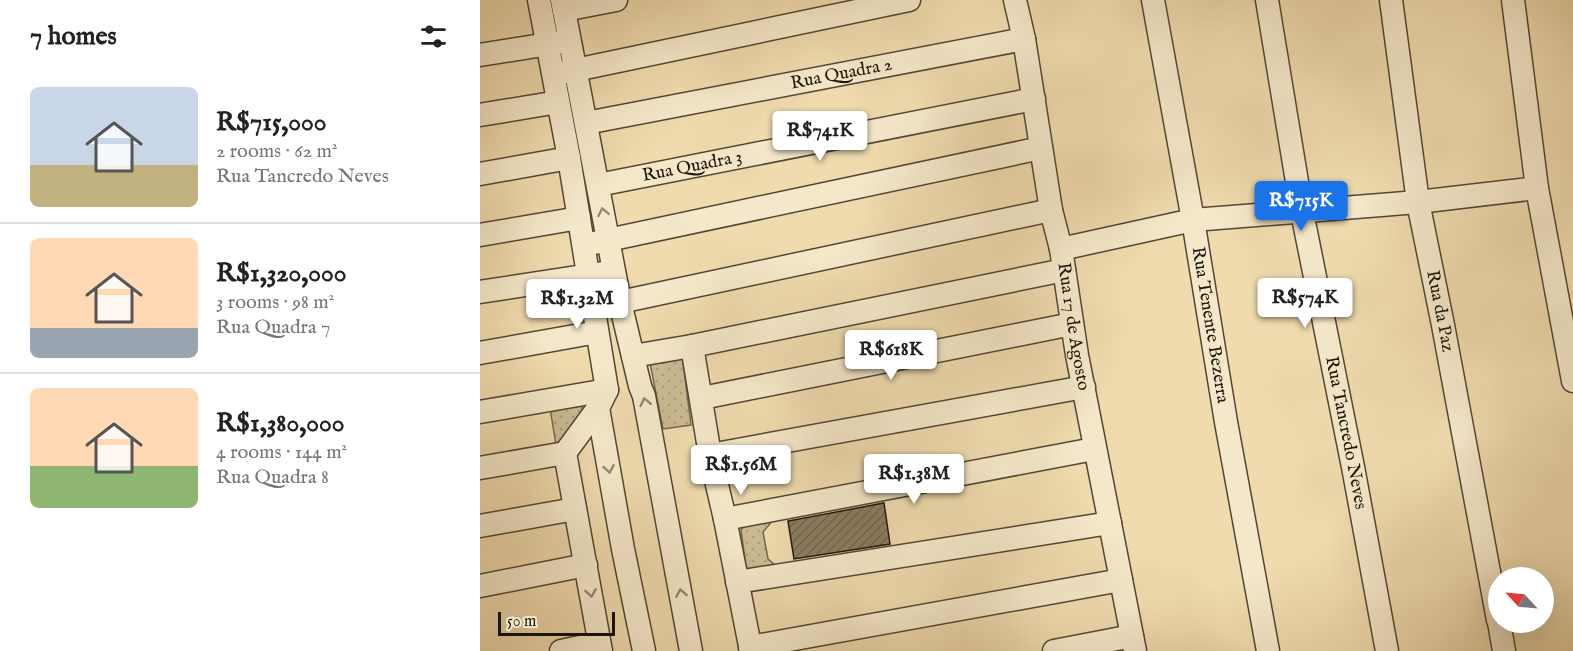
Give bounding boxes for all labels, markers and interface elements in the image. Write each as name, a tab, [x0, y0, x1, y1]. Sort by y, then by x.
text: 7 homes	[30, 20, 117, 53]
icon: filters	[417, 20, 450, 53]
street label: Rua Quadra 2	[789, 53, 894, 95]
text: R$715,000	[216, 106, 327, 139]
icon: home	[78, 111, 150, 183]
pin: R$741K	[771, 111, 869, 162]
text: R$741K	[786, 118, 854, 143]
text: 2 rooms · 62 m²	[216, 139, 338, 164]
street label: Rua Quadra 3	[640, 145, 744, 187]
text: Rua Tancredo Neves	[216, 164, 389, 189]
pin: R$715K	[1252, 181, 1350, 232]
text: R$715K	[1269, 188, 1333, 213]
one-way arrow	[597, 207, 610, 217]
street label: Rua Tenente Bezerra	[1186, 245, 1234, 405]
text: R$1,320,000	[216, 257, 347, 290]
street label: Rua 17 de Agosto	[1052, 261, 1095, 393]
icon: home	[78, 262, 150, 334]
street label: Rua da Paz	[1421, 268, 1459, 354]
pin: R$574K	[1256, 278, 1354, 329]
pin: R$1.32M	[522, 279, 632, 330]
text: R$574K	[1271, 285, 1339, 310]
text: R$1.32M	[540, 286, 614, 311]
text: 3 rooms · 98 m²	[216, 290, 334, 315]
text: Rua Quadra 7	[216, 315, 330, 340]
pin: R$618K	[842, 330, 940, 381]
text: R$618K	[859, 337, 923, 362]
street label: Rua Tancredo Neves	[1320, 354, 1372, 511]
one-way arrow	[639, 397, 652, 407]
text: R$1,380,000	[216, 407, 345, 440]
icon: home	[78, 412, 150, 484]
text: 4 rooms · 144 m²	[216, 440, 347, 465]
pin: R$1.56M	[686, 445, 796, 496]
text: R$1.56M	[705, 452, 777, 477]
pin: R$1.38M	[859, 454, 969, 505]
text: R$1.38M	[878, 461, 950, 486]
text: Rua Quadra 8	[216, 465, 329, 490]
one-way arrow	[602, 465, 614, 474]
north arrow	[1488, 567, 1554, 633]
map controls	[1488, 567, 1554, 633]
one-way arrow	[584, 587, 597, 597]
one-way arrow	[675, 589, 687, 598]
scale bar	[498, 609, 615, 636]
text: 50 m	[507, 612, 536, 632]

